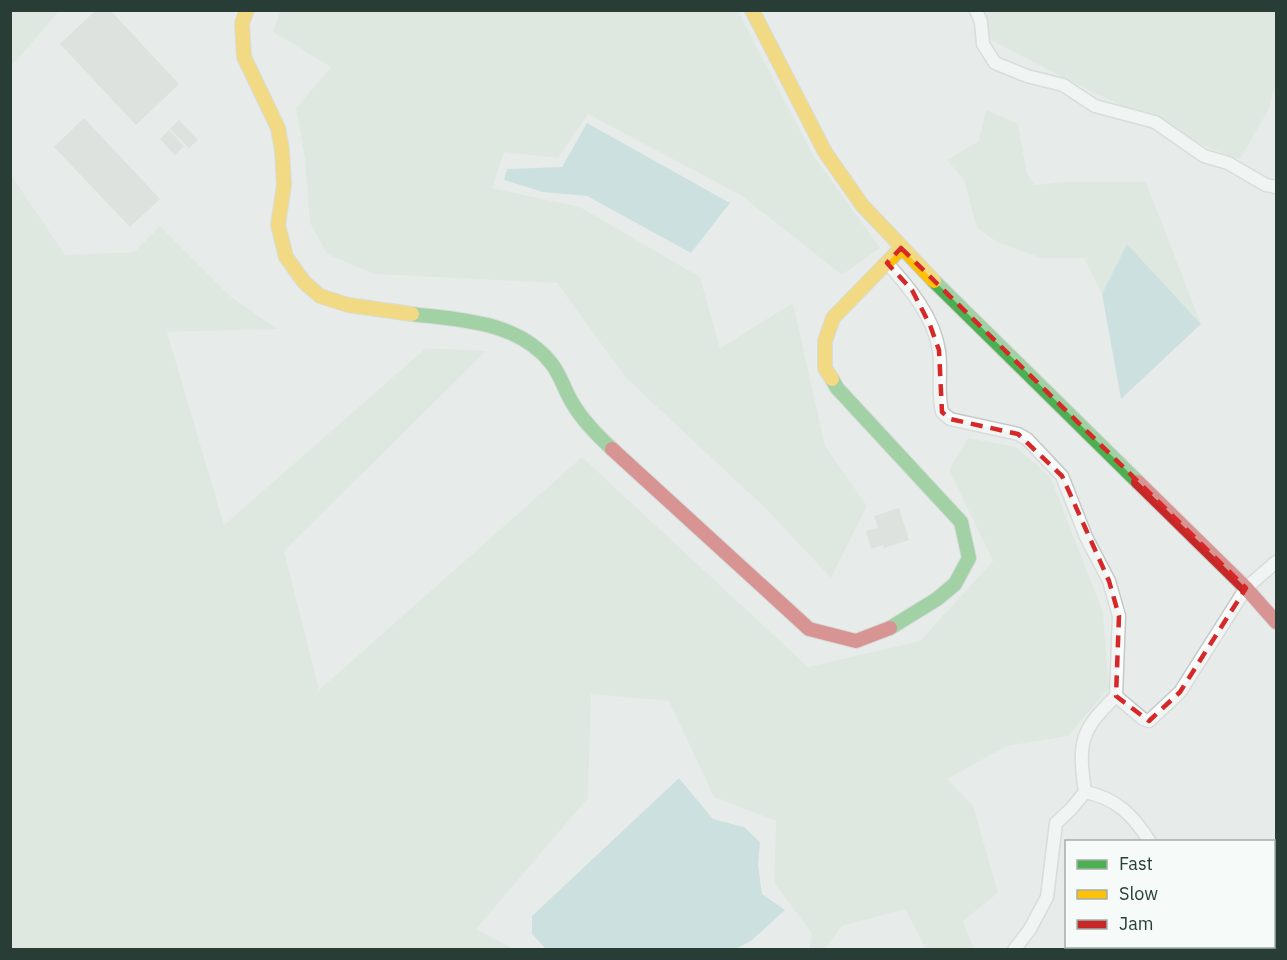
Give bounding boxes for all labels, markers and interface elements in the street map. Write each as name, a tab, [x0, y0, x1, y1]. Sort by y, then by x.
legend	[1065, 840, 1275, 948]
text: Fast	[1119, 852, 1153, 875]
text: Slow	[1119, 882, 1158, 905]
text: Jam	[1119, 912, 1154, 935]

